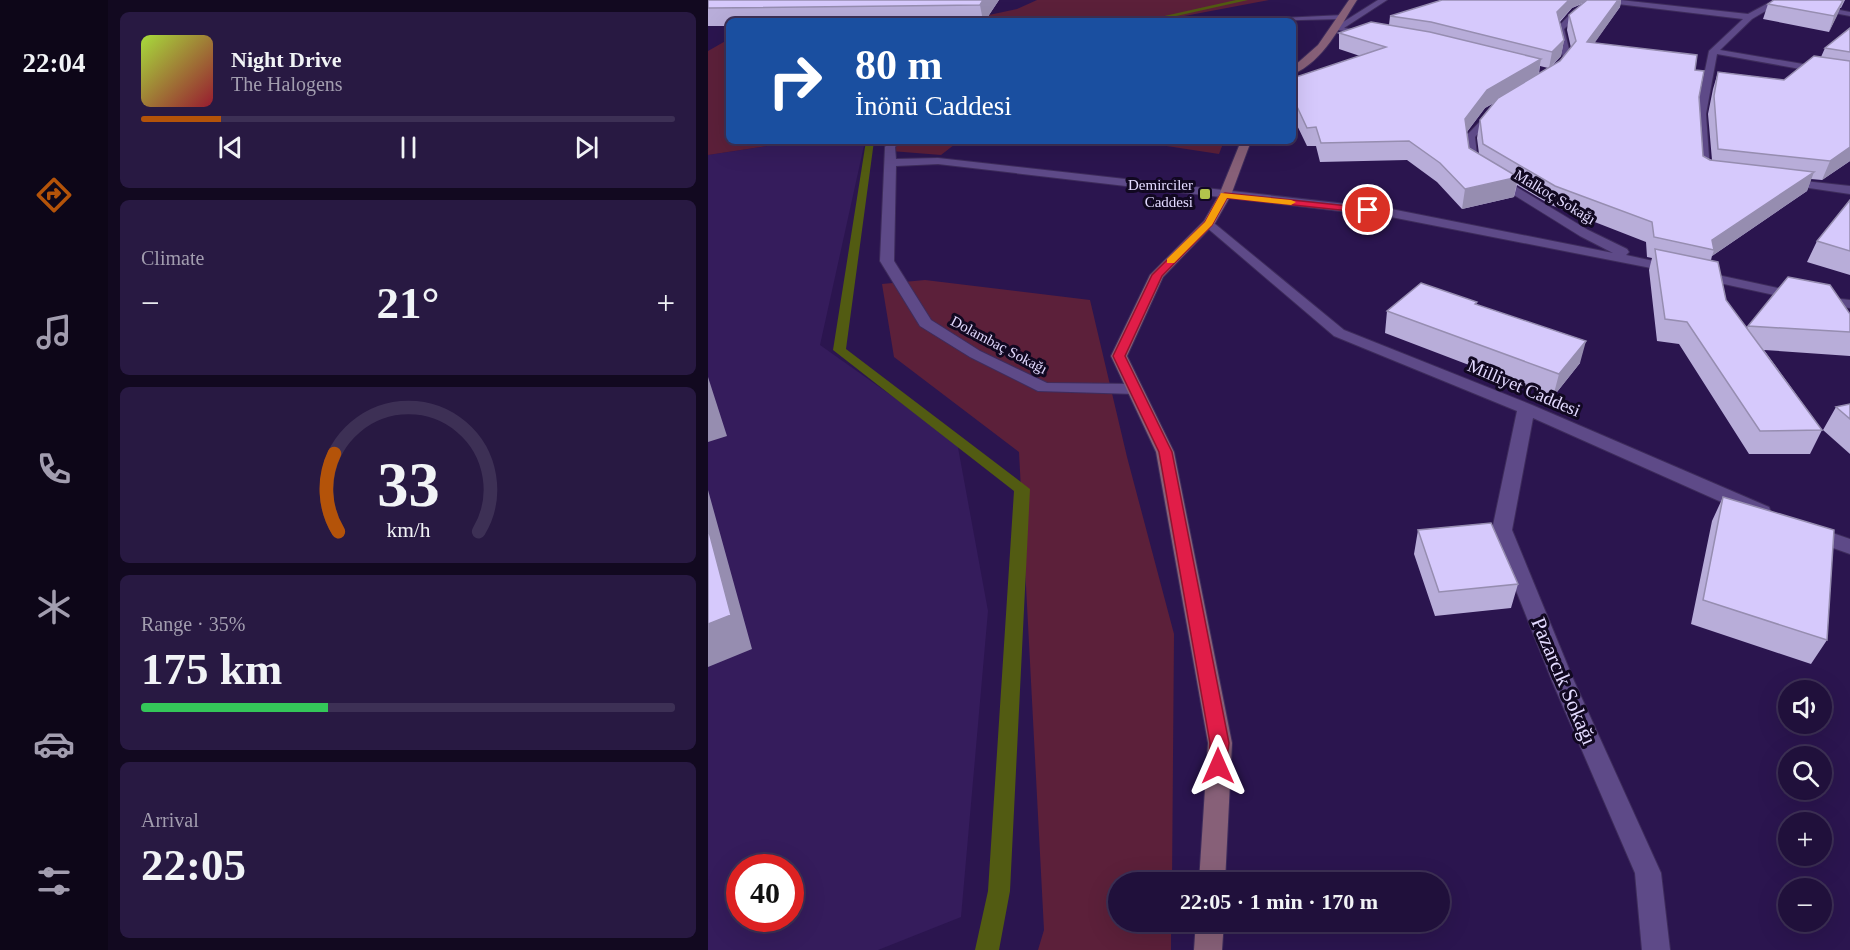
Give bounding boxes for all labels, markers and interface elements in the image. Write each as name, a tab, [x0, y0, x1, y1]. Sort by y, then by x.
icon: right	[756, 42, 834, 120]
text: 80 m	[855, 42, 943, 88]
text: Night Drive	[231, 47, 342, 72]
text: 22:04	[23, 48, 86, 78]
text: The Halogens	[231, 73, 343, 95]
text: İnönü Caddesi	[855, 91, 1012, 121]
icon: previous	[214, 131, 247, 164]
icon: pause	[392, 131, 425, 164]
icon: next	[570, 131, 603, 164]
street label: Malkoç Sokağı	[1512, 167, 1598, 227]
icon: directions	[33, 174, 75, 216]
place label: Demirciler Caddesi	[1128, 177, 1193, 210]
pin	[1342, 184, 1393, 235]
marker: Demirciler Caddesi	[1198, 187, 1212, 201]
icon: arrive	[1351, 193, 1384, 226]
text: Climate	[141, 247, 204, 269]
text: 21°	[377, 278, 440, 328]
text: −	[141, 285, 160, 321]
text: +	[656, 285, 675, 321]
icon: music	[33, 311, 75, 353]
street label: Dolambaç Sokağı	[948, 313, 1050, 377]
street label: Milliyet Caddesi	[1465, 355, 1583, 421]
icon: phone	[33, 448, 75, 490]
text: 33	[377, 450, 439, 519]
text: km/h	[386, 518, 430, 542]
icon: climate	[33, 586, 75, 628]
text: Range · 35%	[141, 613, 245, 635]
street label: Pazarcık Sokağı	[1526, 614, 1602, 748]
text: 175 km	[141, 644, 282, 694]
map controls	[1778, 680, 1832, 932]
button: sound	[1778, 680, 1832, 734]
icon: car	[33, 723, 75, 765]
position arrow	[1186, 734, 1250, 798]
button: search	[1778, 746, 1832, 800]
text: Arrival	[141, 809, 199, 831]
button: +	[1778, 812, 1832, 866]
text: 22:05	[141, 840, 246, 890]
speed limit sign: 40	[726, 854, 804, 932]
icon: filters	[33, 860, 75, 902]
button: −	[1778, 878, 1832, 932]
text: 22:05 · 1 min · 170 m	[1180, 889, 1378, 914]

